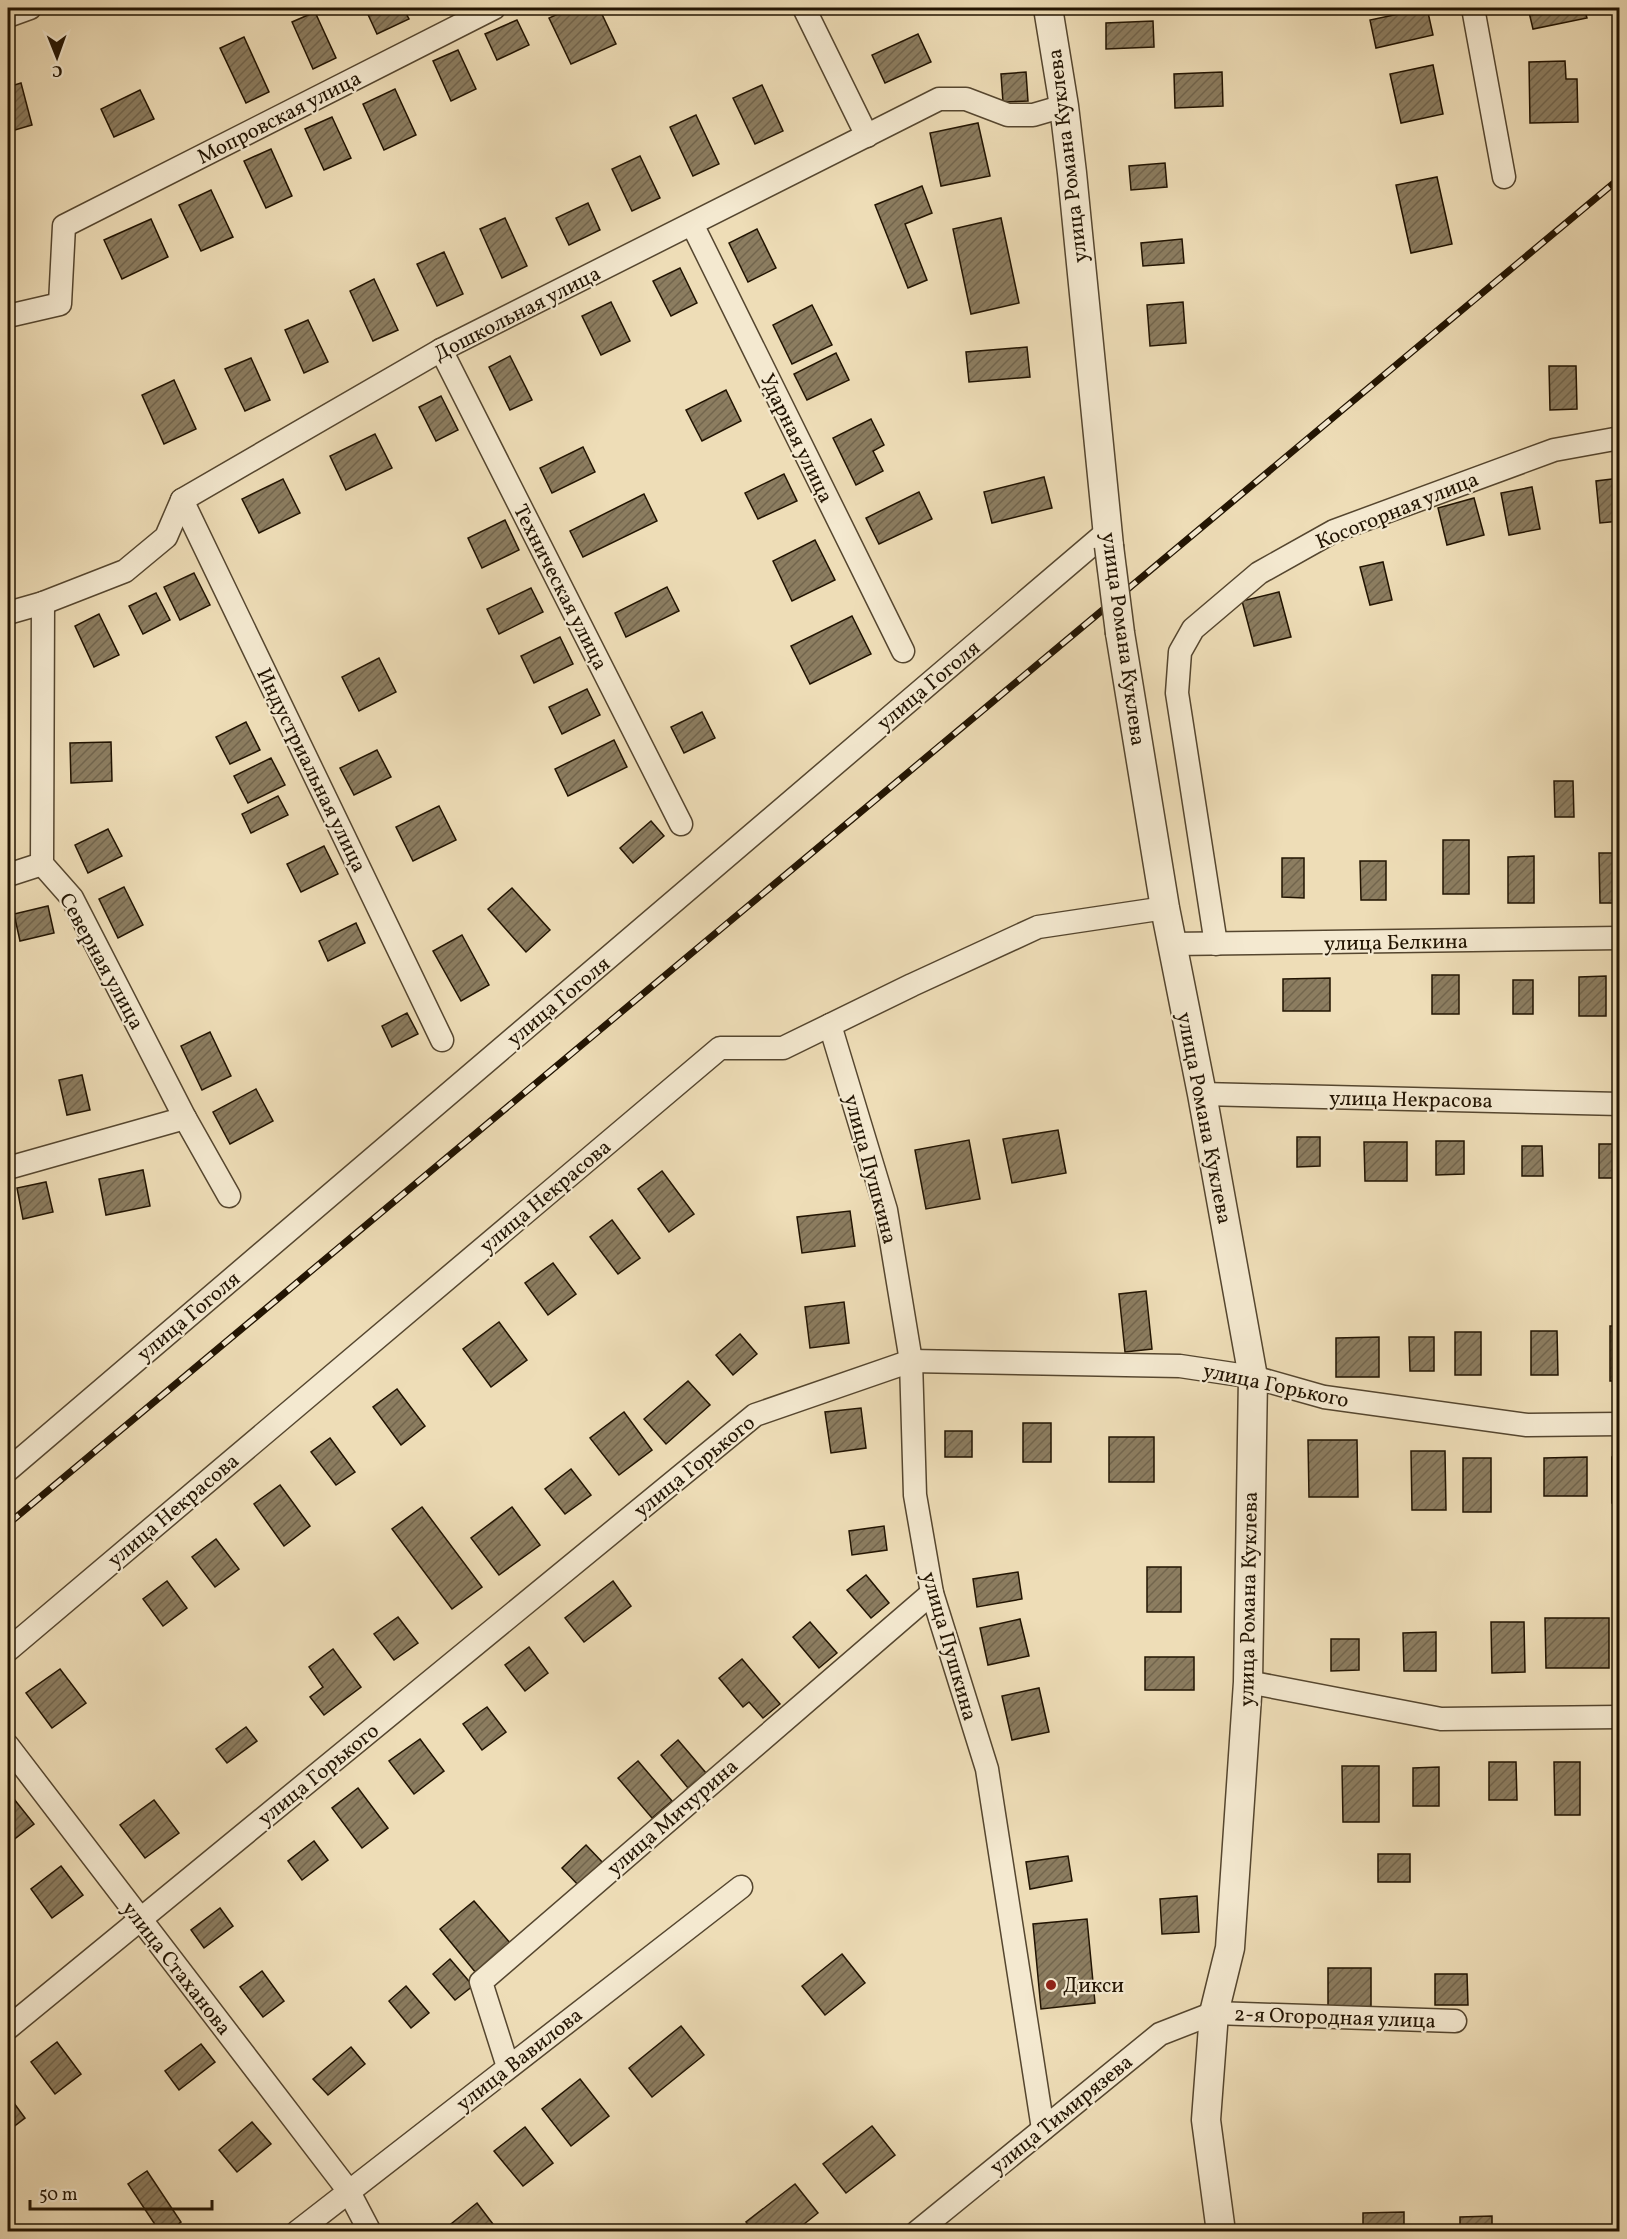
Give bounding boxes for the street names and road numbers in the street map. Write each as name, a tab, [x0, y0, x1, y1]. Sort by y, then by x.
street label: улица Романа Куклева	[1041, 47, 1096, 265]
street label: Мопровская улица	[193, 64, 367, 172]
street label: Дошкольная улица	[429, 260, 606, 369]
street label: Ударная улица	[752, 369, 840, 508]
street label: Косогорная улица	[1312, 465, 1483, 557]
street label: Техническая улица	[505, 500, 614, 676]
street label: улица Романа Куклева	[1093, 531, 1152, 748]
street label: улица Гоголя	[871, 634, 987, 738]
street label: Индустриальная улица	[248, 663, 373, 878]
street label: Северная улица	[51, 888, 150, 1035]
street label: улица Белкина	[1324, 928, 1468, 959]
street label: улица Гоголя	[501, 950, 617, 1054]
street label: улица Романа Куклева	[1169, 1010, 1238, 1227]
street label: улица Некрасова	[1329, 1085, 1493, 1116]
street label: улица Пушкина	[836, 1091, 903, 1247]
street label: улица Некрасова	[474, 1133, 618, 1261]
street label: улица Гоголя	[131, 1265, 247, 1369]
street label: улица Горького	[1200, 1357, 1351, 1416]
street label: улица Горького	[628, 1409, 762, 1525]
street label: улица Некрасова	[102, 1447, 246, 1575]
street label: улица Романа Куклева	[1233, 1491, 1266, 1707]
street label: улица Пушкина	[913, 1569, 984, 1724]
street label: улица Горького	[252, 1717, 386, 1833]
street label: улица Мичурина	[601, 1753, 745, 1883]
street label: улица Стаханова	[114, 1896, 237, 2042]
street label: 2-я Огородная улица	[1233, 2000, 1436, 2037]
street label: улица Вавилова	[451, 2002, 589, 2119]
street label: улица Тимирязева	[984, 2048, 1140, 2182]

